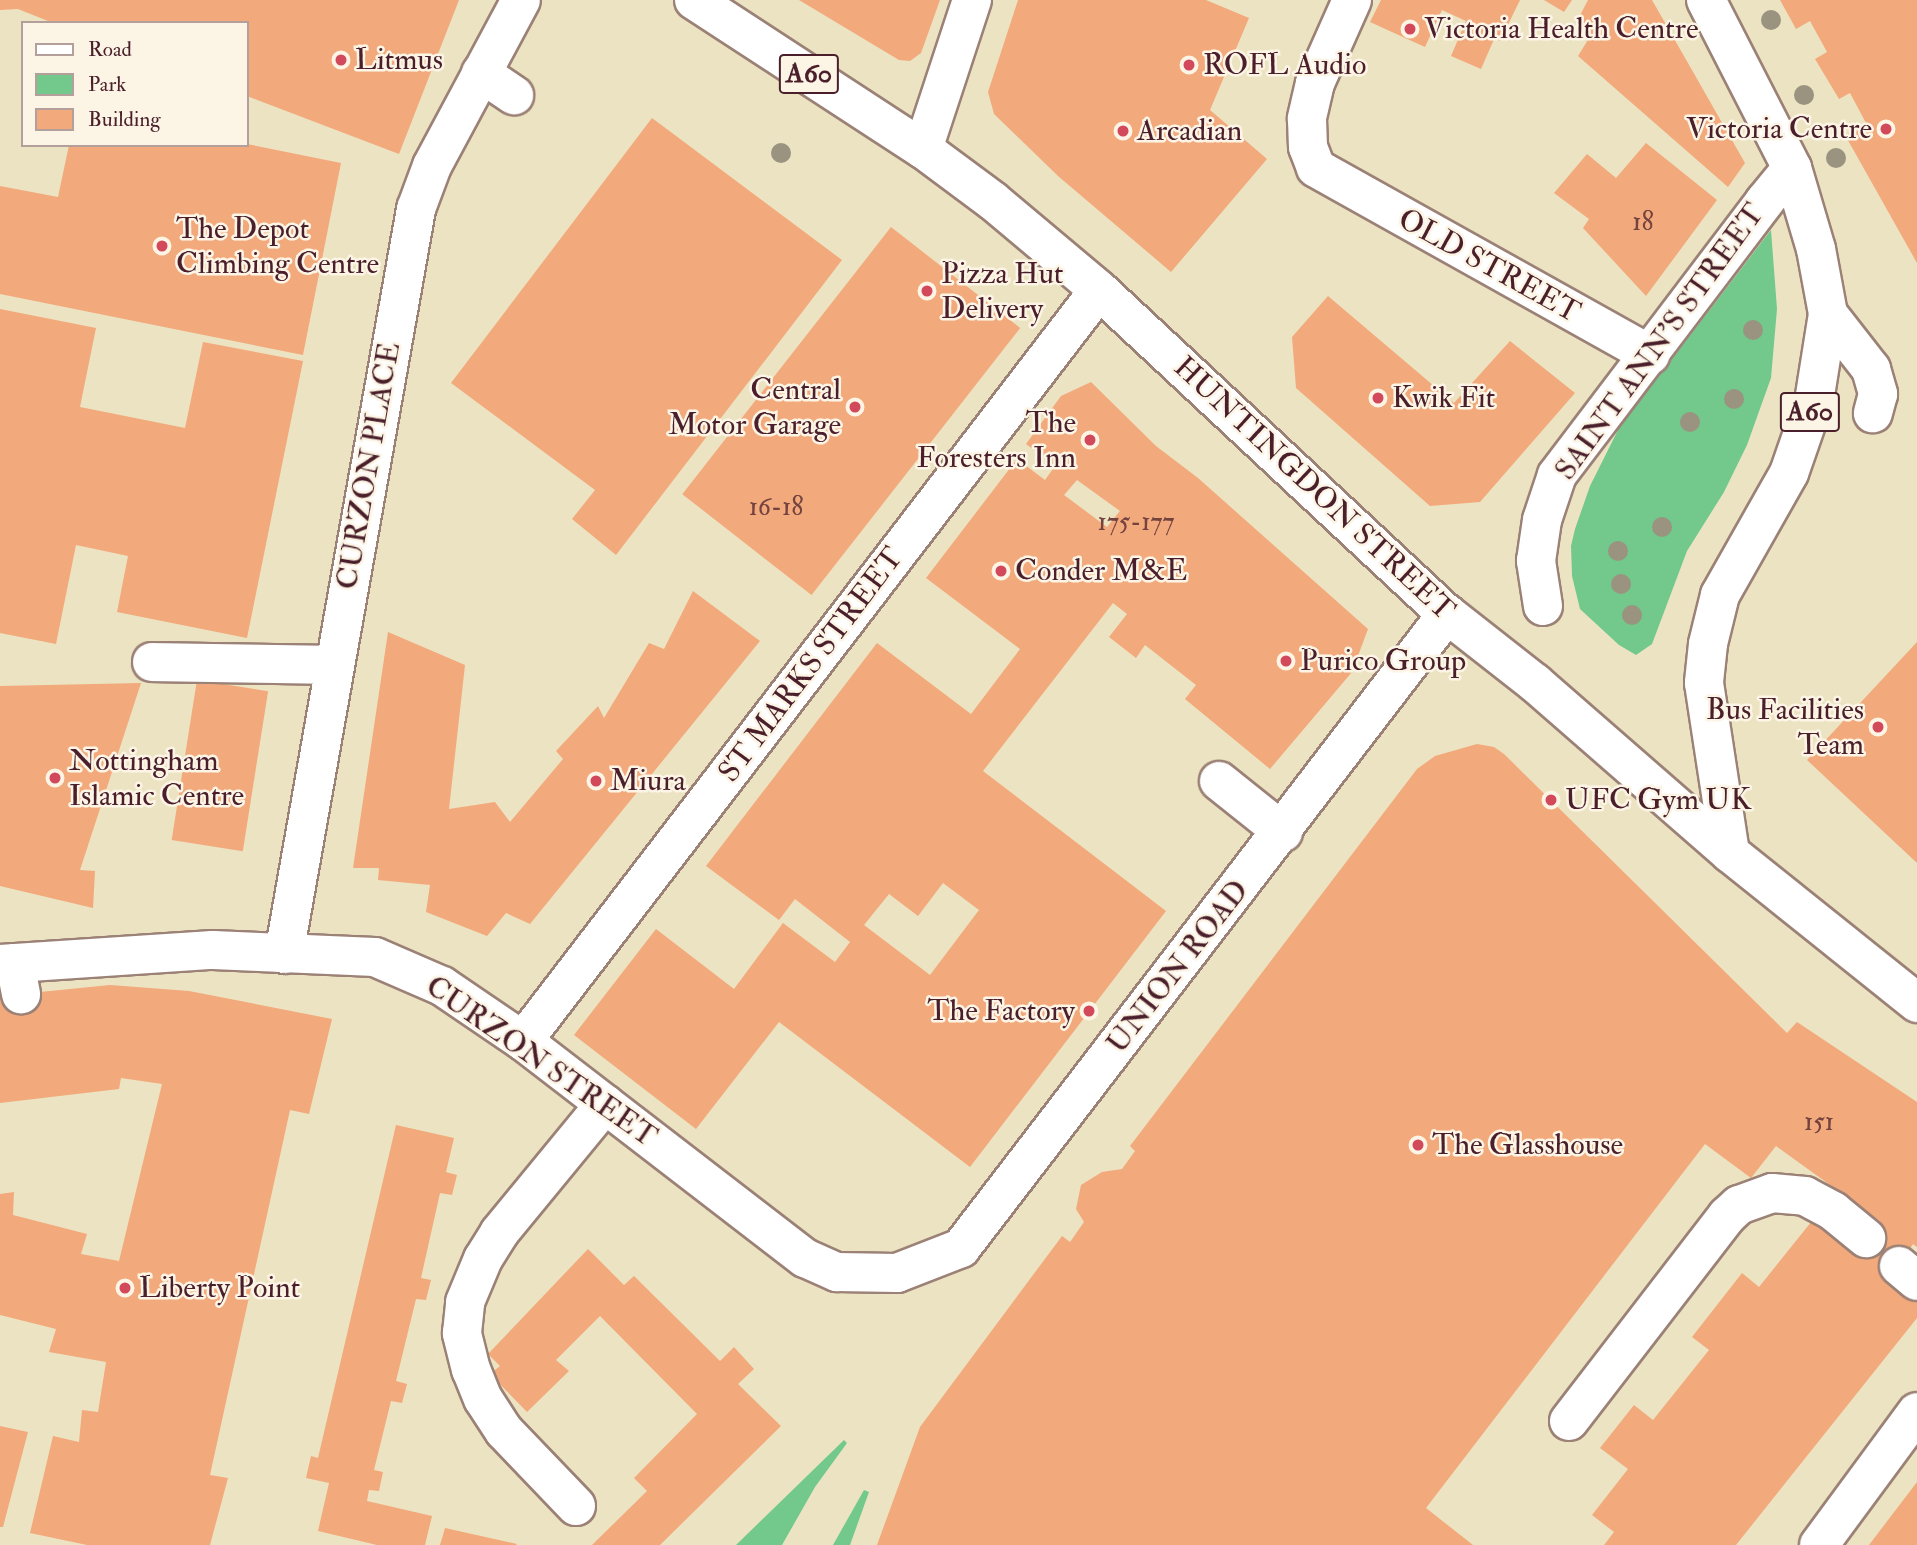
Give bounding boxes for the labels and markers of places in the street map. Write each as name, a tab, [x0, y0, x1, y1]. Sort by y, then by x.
place label: Victoria Health Centre	[1424, 11, 1698, 47]
marker: Victoria Health Centre	[1402, 21, 1418, 37]
place label: Litmus	[355, 42, 443, 78]
place label: ROFL Audio	[1203, 47, 1366, 83]
marker: Litmus	[333, 52, 349, 68]
marker: ROFL Audio	[1181, 57, 1197, 73]
place label: Victoria Centre	[1686, 111, 1872, 147]
place label: Arcadian	[1137, 113, 1242, 149]
marker: Victoria Centre	[1878, 121, 1894, 137]
marker: Arcadian	[1115, 123, 1131, 139]
place label: The Depot Climbing Centre	[176, 211, 379, 282]
marker: The Depot Climbing Centre	[154, 238, 170, 254]
place label: Pizza Hut Delivery	[941, 256, 1064, 326]
marker: Pizza Hut Delivery	[919, 283, 935, 299]
place label: Central Motor Garage	[668, 372, 841, 442]
place label: Kwik Fit	[1392, 380, 1495, 416]
marker: Kwik Fit	[1370, 390, 1386, 406]
marker: Central Motor Garage	[847, 399, 863, 415]
place label: The Foresters Inn	[916, 405, 1076, 476]
marker: The Foresters Inn	[1082, 432, 1098, 448]
place label: Conder M&E	[1015, 553, 1187, 589]
marker: Conder M&E	[993, 563, 1009, 579]
place label: Purico Group	[1300, 643, 1466, 679]
marker: Purico Group	[1278, 653, 1294, 669]
place label: Bus Facilities Team	[1706, 692, 1864, 762]
marker: Bus Facilities Team	[1870, 719, 1886, 735]
place label: Nottingham Islamic Centre	[69, 743, 244, 814]
place label: Miura	[610, 763, 686, 799]
marker: Nottingham Islamic Centre	[47, 770, 63, 786]
marker: Miura	[588, 773, 604, 789]
place label: UFC Gym UK	[1565, 782, 1751, 818]
marker: UFC Gym UK	[1543, 792, 1559, 808]
place label: The Factory	[927, 993, 1075, 1029]
marker: The Factory	[1081, 1003, 1097, 1019]
place label: The Glasshouse	[1432, 1127, 1623, 1163]
marker: The Glasshouse	[1410, 1137, 1426, 1153]
place label: Liberty Point	[139, 1270, 300, 1306]
marker: Liberty Point	[117, 1280, 133, 1296]

